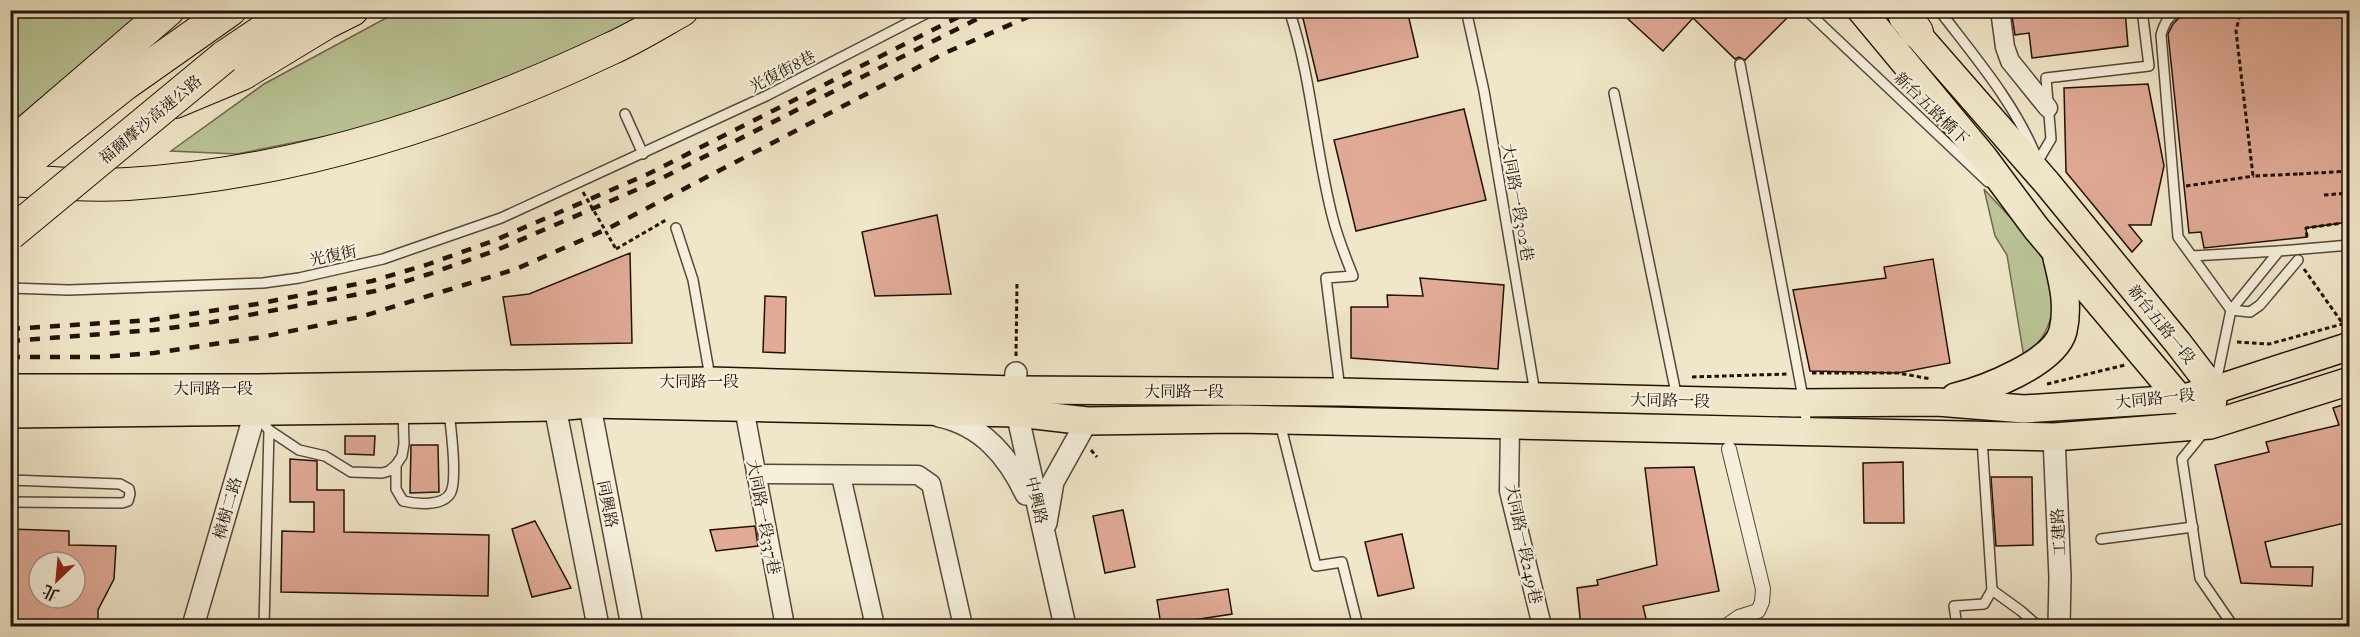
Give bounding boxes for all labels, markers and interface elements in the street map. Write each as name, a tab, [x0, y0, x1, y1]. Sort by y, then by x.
street label: 光復街8巷	[746, 47, 819, 96]
street label: 新台五路橋下	[1891, 68, 1973, 149]
street label: 福爾摩沙高速公路	[95, 71, 205, 168]
street label: 大同路一段302巷	[1498, 142, 1537, 263]
street label: 光復街	[308, 241, 359, 270]
street label: 新台五路一段	[2124, 281, 2199, 368]
street label: 大同路一段	[659, 372, 739, 391]
street label: 大同路一段	[173, 379, 253, 398]
street label: 大同路一段	[1144, 382, 1224, 401]
street label: 大同路一段	[2114, 385, 2196, 412]
street label: 大同路一段	[1630, 390, 1710, 411]
street label: 大同路一段337巷	[743, 458, 784, 576]
street label: 樟樹二路	[210, 475, 245, 542]
street label: 中興路	[1022, 475, 1051, 526]
street label: 同興路	[594, 479, 621, 529]
street label: 大同路一段249巷	[1502, 482, 1545, 606]
street label: 工建路	[2048, 508, 2069, 556]
north arrow	[27, 550, 87, 610]
text: 北	[39, 581, 62, 605]

